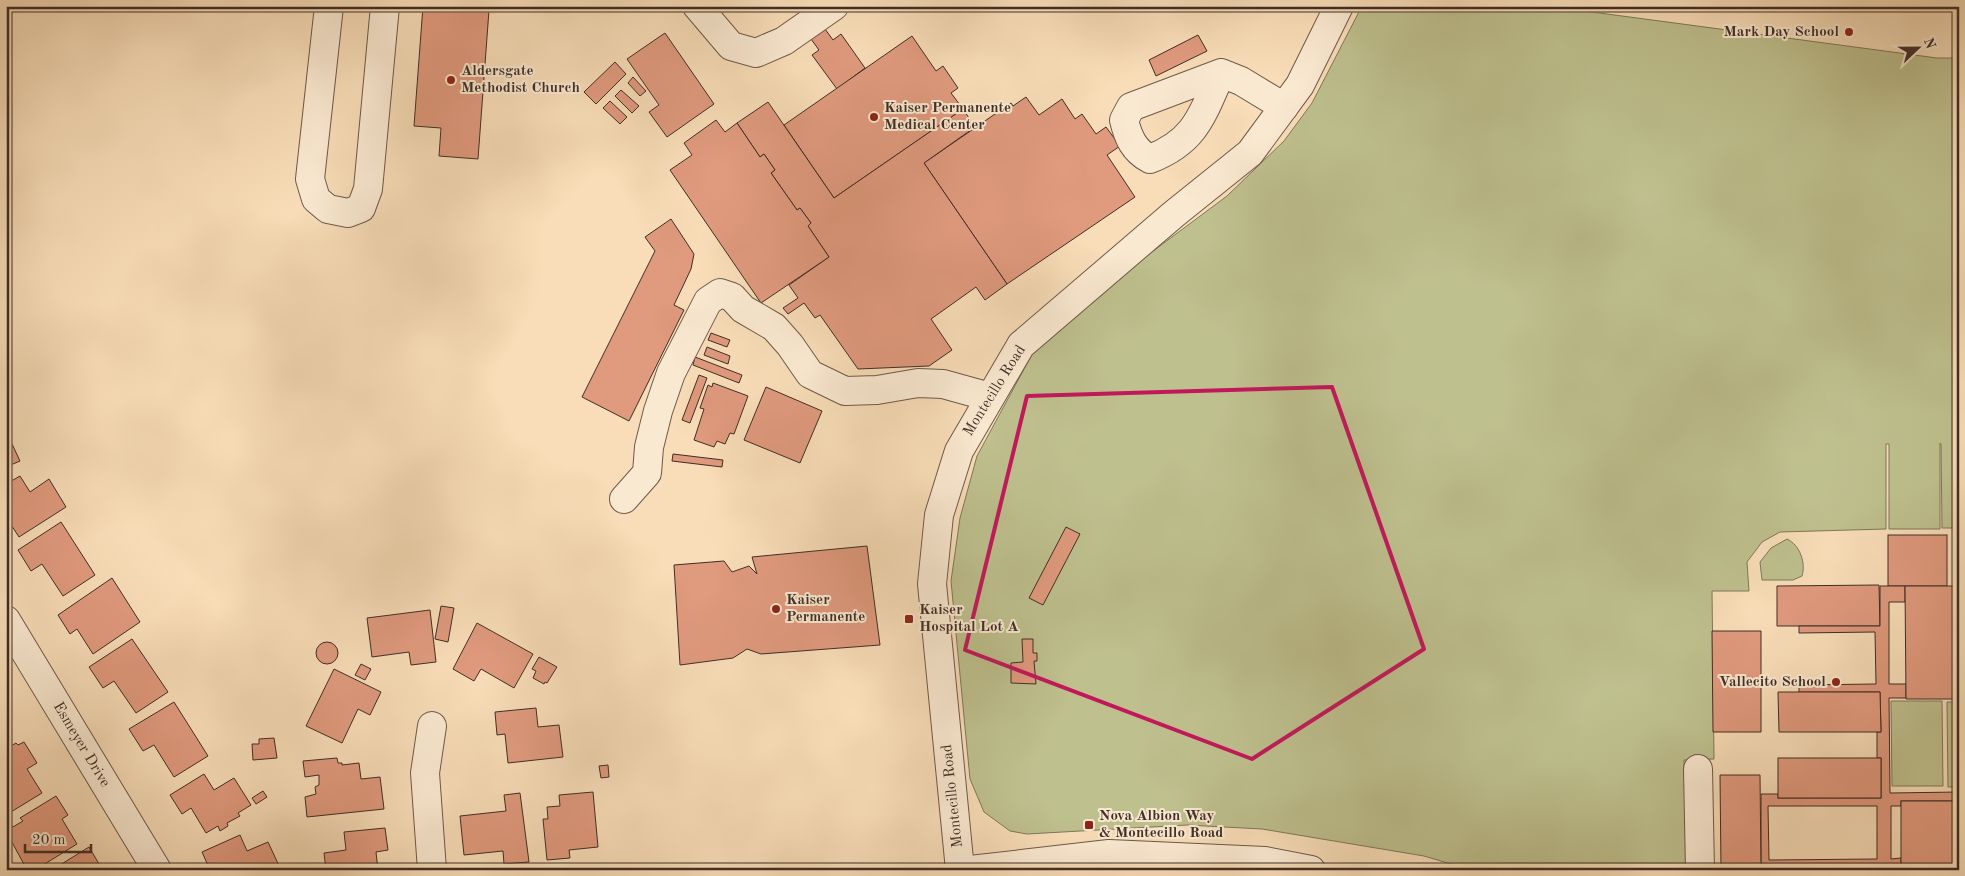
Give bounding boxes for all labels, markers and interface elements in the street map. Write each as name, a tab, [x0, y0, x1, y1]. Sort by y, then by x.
north arrow	[1892, 22, 1942, 72]
place label: Mark Day School	[1723, 25, 1839, 40]
marker: Mark Day School	[1843, 26, 1855, 38]
text: N	[1921, 36, 1938, 51]
place label: Aldersgate Methodist Church	[461, 64, 580, 96]
marker: Aldersgate Methodist Church	[445, 74, 457, 86]
place label: Kaiser Permanente Medical Center	[884, 101, 1011, 133]
marker: Kaiser Permanente Medical Center	[868, 111, 880, 123]
street label: Montecillo Road	[961, 343, 1029, 439]
place label: Kaiser Permanente	[786, 593, 865, 625]
marker: Kaiser Permanente	[770, 603, 782, 615]
place label: Kaiser Hospital Lot A	[919, 603, 1018, 635]
marker: Kaiser Hospital Lot A	[903, 613, 915, 625]
place label: Vallecito School	[1719, 675, 1826, 690]
marker: Vallecito School	[1830, 676, 1842, 688]
street label: Esmeyer Drive	[50, 700, 112, 790]
street label: Montecillo Road	[940, 743, 966, 849]
place label: Nova Albion Way & Montecillo Road	[1099, 809, 1223, 841]
marker: Nova Albion Way & Montecillo Road	[1083, 819, 1095, 831]
scale bar	[25, 821, 91, 853]
text: 20 m	[32, 833, 66, 848]

